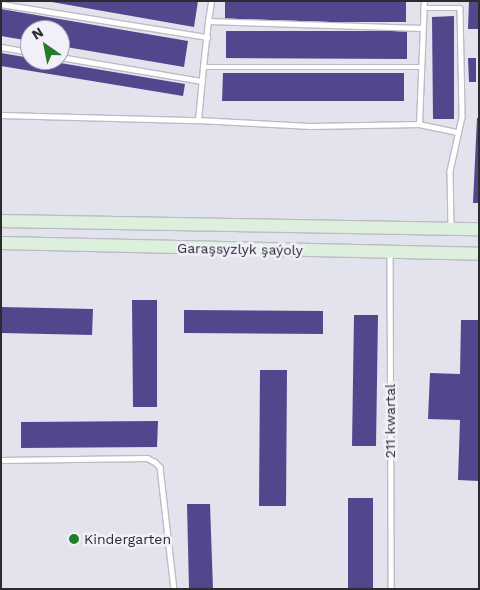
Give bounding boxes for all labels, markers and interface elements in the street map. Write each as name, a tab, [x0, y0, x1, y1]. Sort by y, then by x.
north arrow	[20, 20, 70, 70]
text: N	[29, 24, 46, 43]
street label: Garaşsyzlyk şaýoly	[177, 240, 303, 258]
street label: 211 kwartal	[382, 384, 398, 458]
place label: Kindergarten	[84, 531, 171, 547]
marker: Kindergarten	[68, 533, 80, 545]

